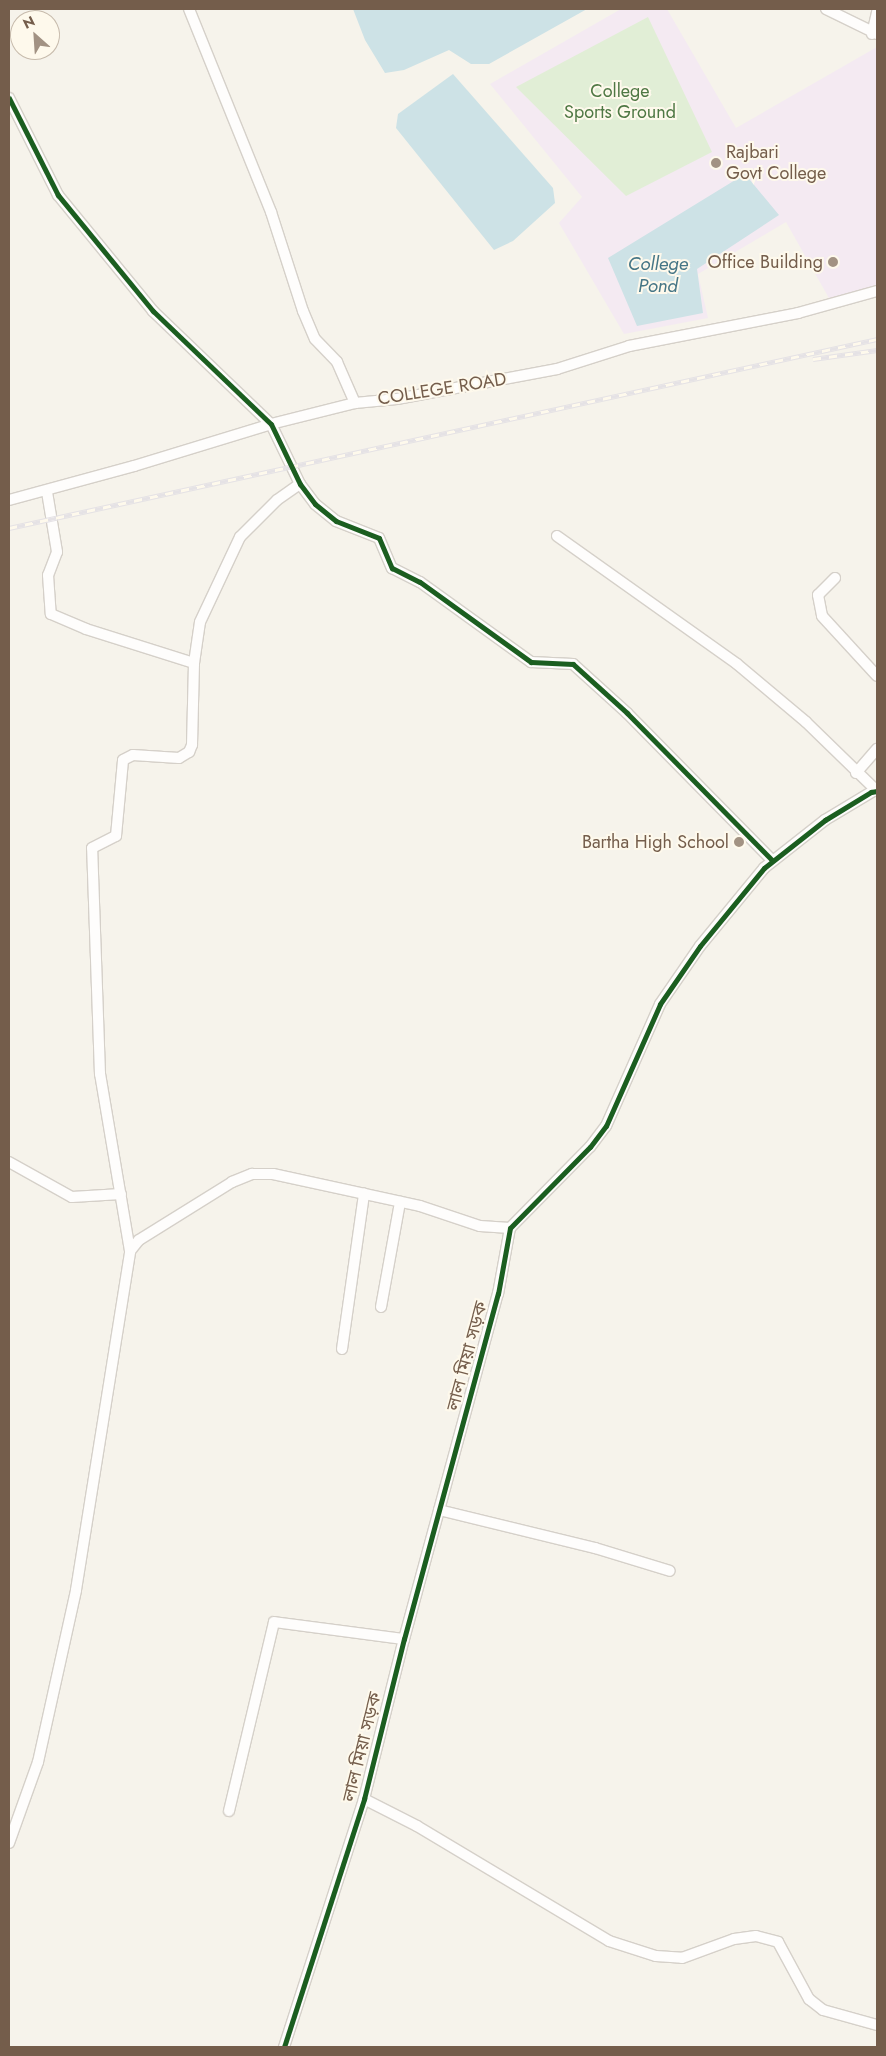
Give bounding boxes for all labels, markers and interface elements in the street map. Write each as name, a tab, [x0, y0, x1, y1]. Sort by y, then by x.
north arrow	[10, 10, 60, 60]
text: N	[19, 11, 38, 34]
park label: College Sports Ground	[564, 81, 676, 124]
place label: Rajbari Govt College	[726, 142, 826, 184]
marker: Rajbari Govt College	[710, 157, 722, 169]
place label: Office Building	[708, 251, 823, 273]
water label: College Pond	[628, 253, 688, 297]
marker: Office Building	[827, 256, 839, 268]
street label: COLLEGE ROAD	[376, 368, 508, 410]
place label: Bartha High School	[582, 831, 729, 853]
marker: Bartha High School	[733, 836, 745, 848]
street label: লাল মিয়া সড়ক	[442, 1299, 492, 1413]
street label: লাল মিয়া সড়ক	[338, 1690, 386, 1804]

